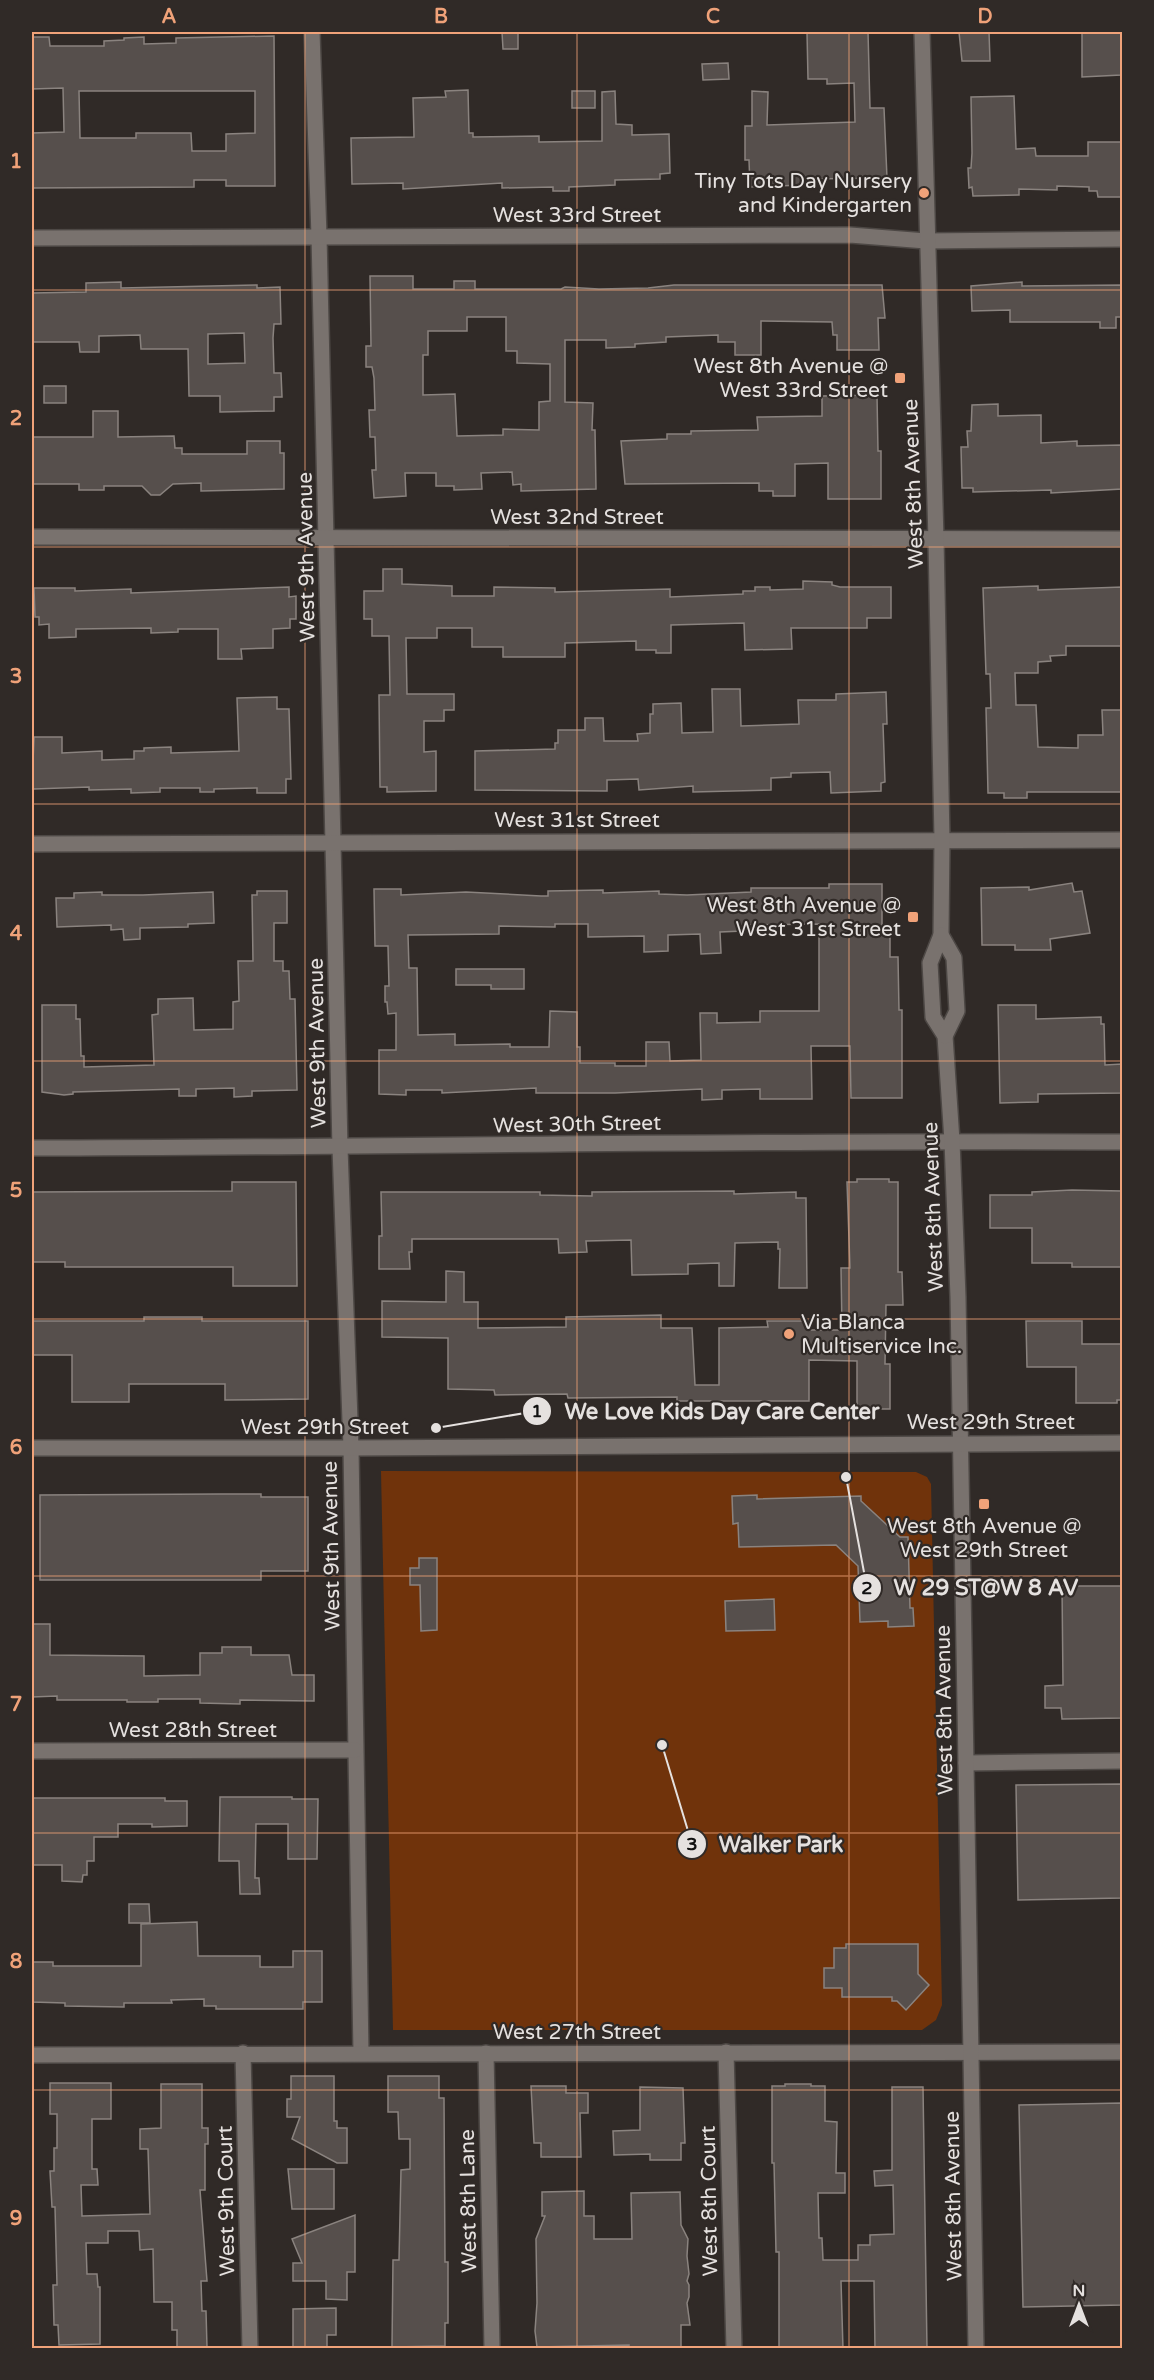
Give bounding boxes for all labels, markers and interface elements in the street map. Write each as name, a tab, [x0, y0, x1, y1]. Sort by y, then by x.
text: A	[162, 5, 177, 29]
text: B	[434, 5, 448, 29]
text: C	[706, 5, 720, 29]
text: D	[977, 5, 993, 29]
text: 1	[10, 150, 22, 174]
place label: Tiny Tots Day Nursery and Kindergarten	[695, 169, 912, 218]
marker: Tiny Tots Day Nursery and Kindergarten	[917, 186, 931, 200]
street label: West 33rd Street	[493, 203, 661, 228]
place label: West 8th Avenue @ West 33rd Street	[693, 354, 888, 403]
marker: West 8th Avenue @ West 33rd Street	[893, 371, 907, 385]
street label: West 8th Avenue	[898, 398, 929, 570]
text: 2	[10, 407, 22, 431]
street label: West 9th Avenue	[293, 472, 320, 642]
street label: West 32nd Street	[490, 505, 664, 530]
text: 3	[10, 665, 22, 689]
street label: West 31st Street	[494, 808, 660, 833]
place label: West 8th Avenue @ West 31st Street	[706, 893, 901, 942]
marker: West 8th Avenue @ West 31st Street	[906, 910, 920, 924]
text: 4	[10, 922, 23, 946]
street label: West 9th Avenue	[304, 958, 331, 1128]
street label: West 30th Street	[493, 1111, 661, 1138]
street label: West 8th Avenue	[918, 1121, 949, 1293]
text: 5	[10, 1179, 22, 1203]
place label: Via Blanca Multiservice Inc.	[801, 1310, 962, 1359]
marker: Via Blanca Multiservice Inc.	[782, 1327, 796, 1341]
callout: We Love Kids Day Care Center	[522, 1391, 891, 1431]
text: We Love Kids Day Care Center	[565, 1399, 880, 1425]
text: 1	[531, 1400, 543, 1422]
street label: West 29th Street	[907, 1410, 1075, 1435]
street label: West 29th Street	[241, 1415, 409, 1440]
text: 6	[10, 1436, 22, 1460]
street label: West 9th Avenue	[318, 1461, 345, 1631]
marker: West 8th Avenue @ West 29th Street	[977, 1497, 991, 1511]
place label: West 8th Avenue @ West 29th Street	[887, 1514, 1081, 1563]
callout: W 29 ST@W 8 AV	[852, 1568, 1091, 1608]
text: W 29 ST@W 8 AV	[894, 1575, 1079, 1601]
text: 2	[861, 1577, 873, 1599]
street label: West 8th Avenue	[931, 1625, 958, 1795]
text: 7	[10, 1693, 22, 1717]
street label: West 28th Street	[109, 1718, 277, 1743]
callout: Walker Park	[677, 1824, 856, 1864]
text: Walker Park	[719, 1832, 843, 1858]
text: 3	[686, 1833, 698, 1855]
text: 8	[10, 1950, 22, 1974]
street label: West 27th Street	[493, 2020, 661, 2045]
street label: West 8th Avenue	[940, 2111, 967, 2281]
street label: West 9th Court	[213, 2125, 240, 2277]
street label: West 8th Court	[696, 2125, 723, 2277]
street label: West 8th Lane	[455, 2129, 482, 2273]
text: 9	[10, 2207, 22, 2231]
north arrow	[1049, 2275, 1109, 2335]
text: N	[1073, 2281, 1085, 2301]

